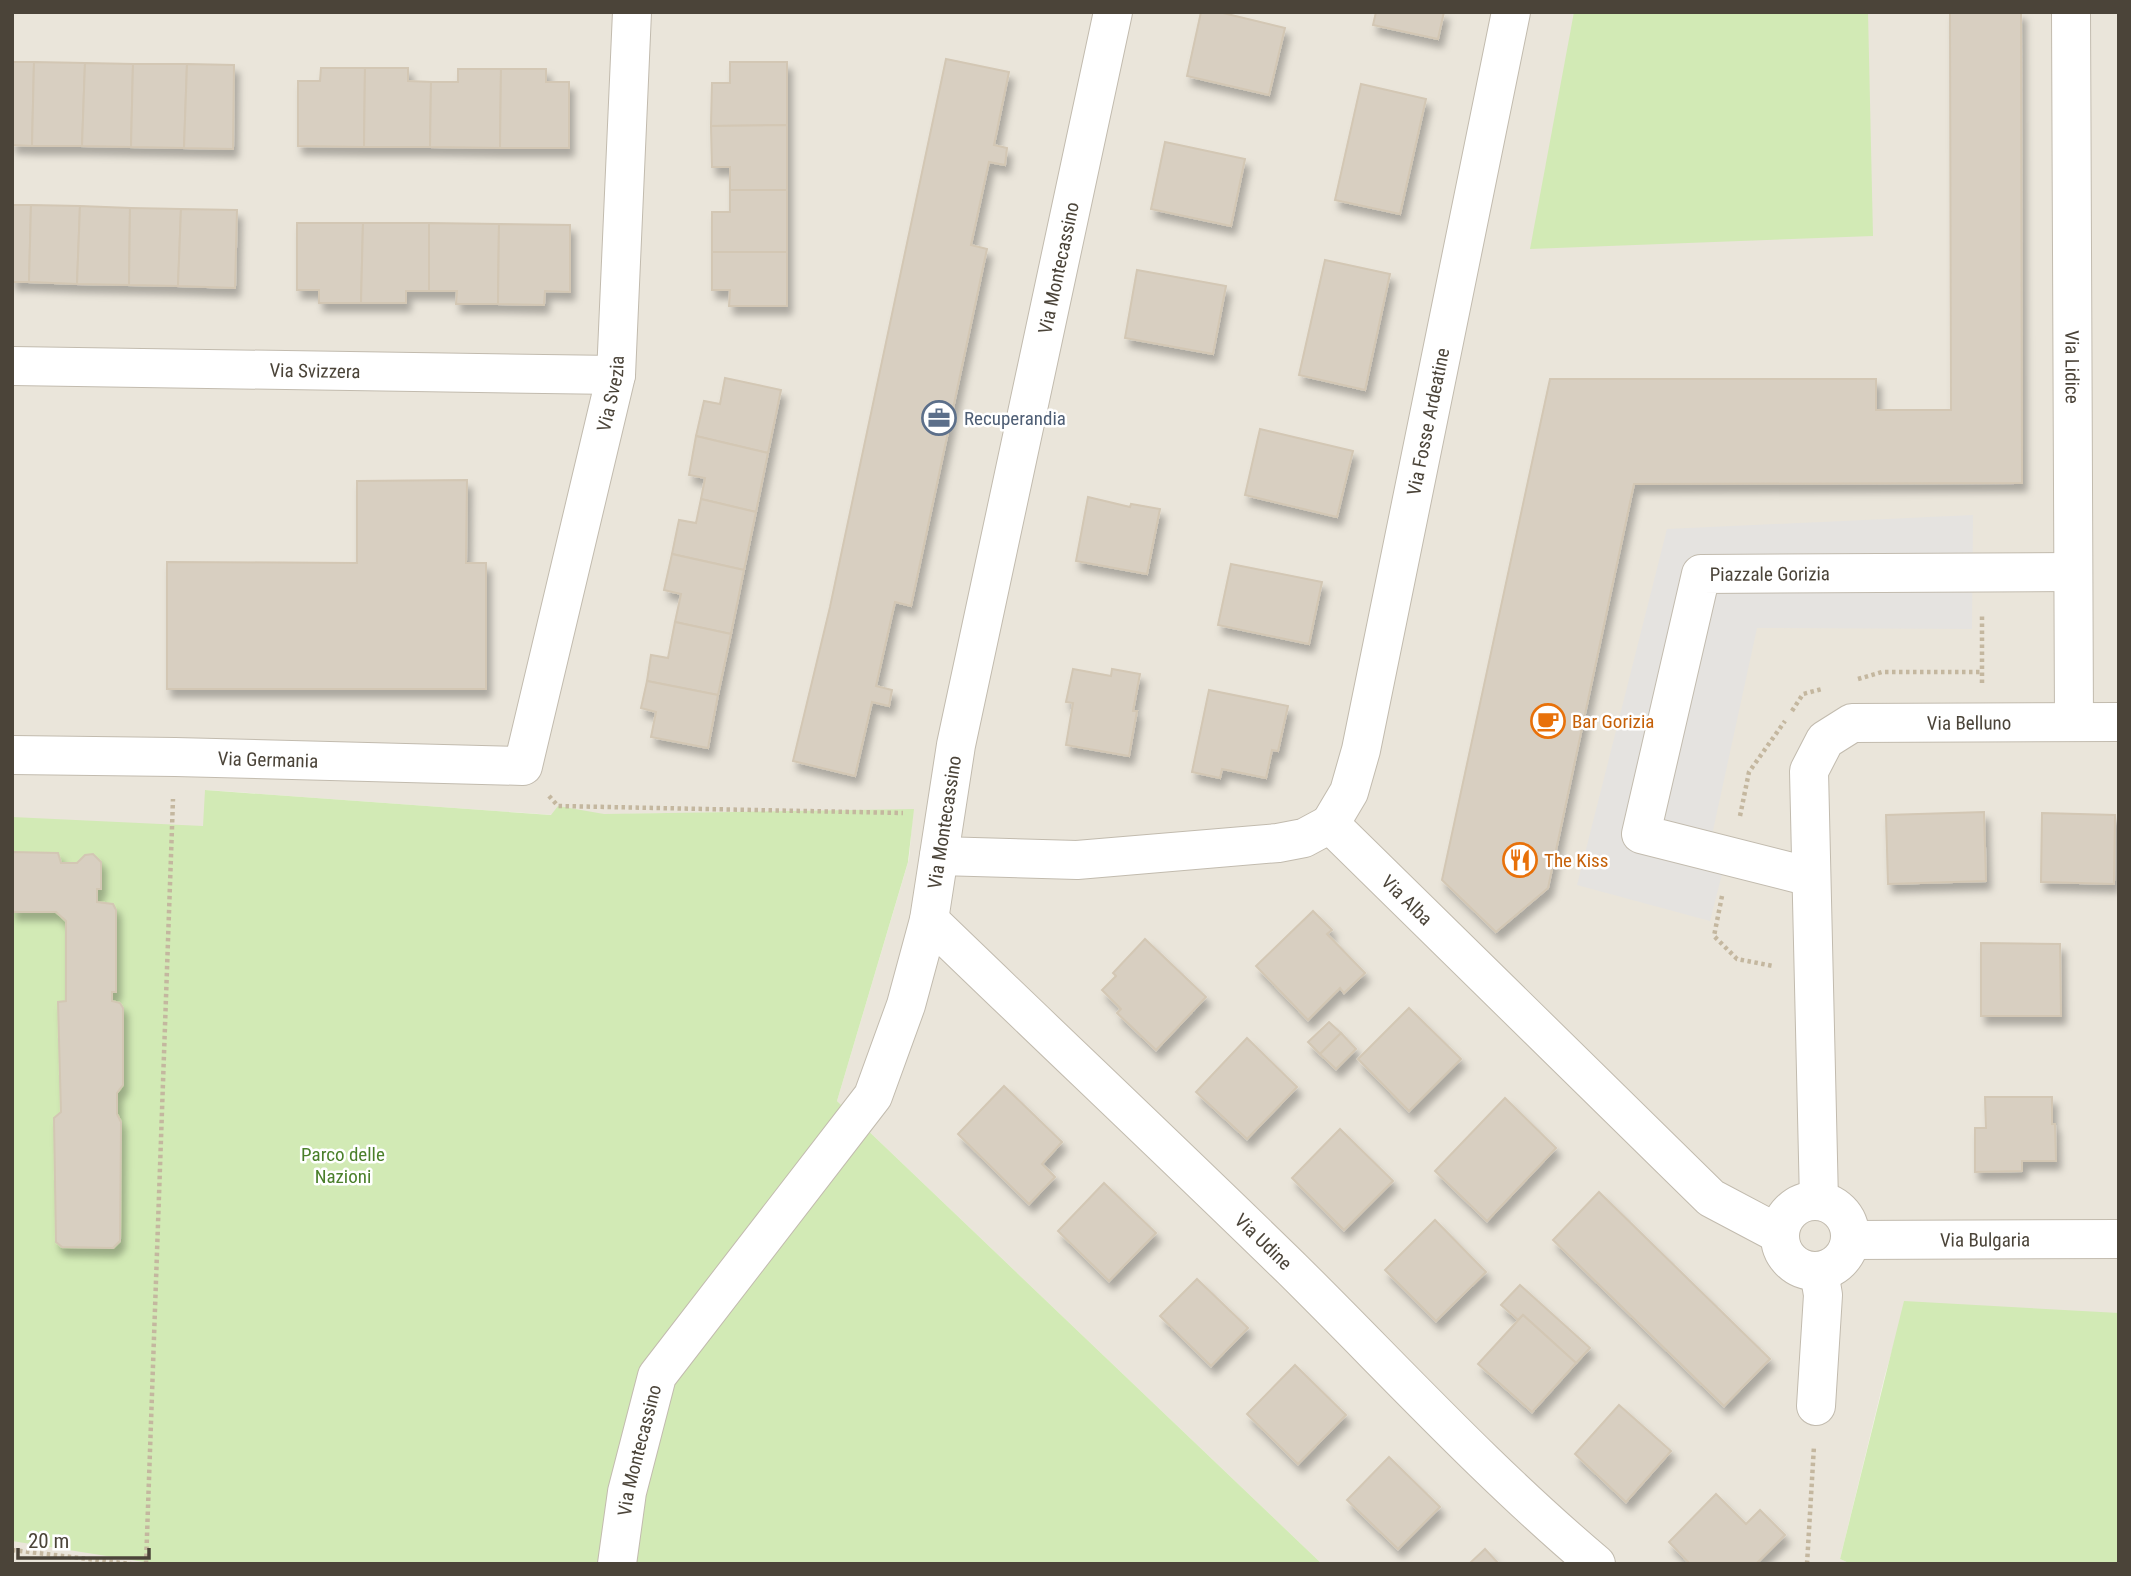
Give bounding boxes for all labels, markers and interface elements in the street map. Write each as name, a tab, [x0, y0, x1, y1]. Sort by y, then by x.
street label: Via Montecassino	[1033, 200, 1084, 336]
street label: Via Lidice	[2060, 330, 2084, 404]
street label: Via Fosse Ardeatine	[1402, 346, 1454, 497]
street label: Via Svezia	[592, 355, 629, 434]
street label: Via Svizzera	[269, 359, 361, 383]
office icon: Recuperandia	[920, 399, 958, 437]
place label: Recuperandia	[964, 407, 1066, 430]
street label: Piazzale Gorizia	[1710, 562, 1830, 586]
cafe icon: Bar Gorizia	[1529, 702, 1567, 740]
place label: Bar Gorizia	[1572, 710, 1654, 733]
street label: Via Belluno	[1927, 711, 2011, 735]
street label: Via Germania	[217, 747, 319, 773]
street label: Via Montecassino	[923, 754, 966, 890]
restaurant icon: The Kiss	[1501, 841, 1539, 879]
place label: The Kiss	[1544, 849, 1608, 872]
street label: Via Alba	[1377, 870, 1437, 930]
park label: Parco delle Nazioni	[301, 1143, 385, 1188]
street label: Via Udine	[1230, 1209, 1297, 1275]
street label: Via Bulgaria	[1940, 1228, 2030, 1252]
street label: Via Montecassino	[613, 1382, 666, 1517]
scale bar	[18, 1516, 149, 1560]
text: 20 m	[28, 1529, 69, 1553]

